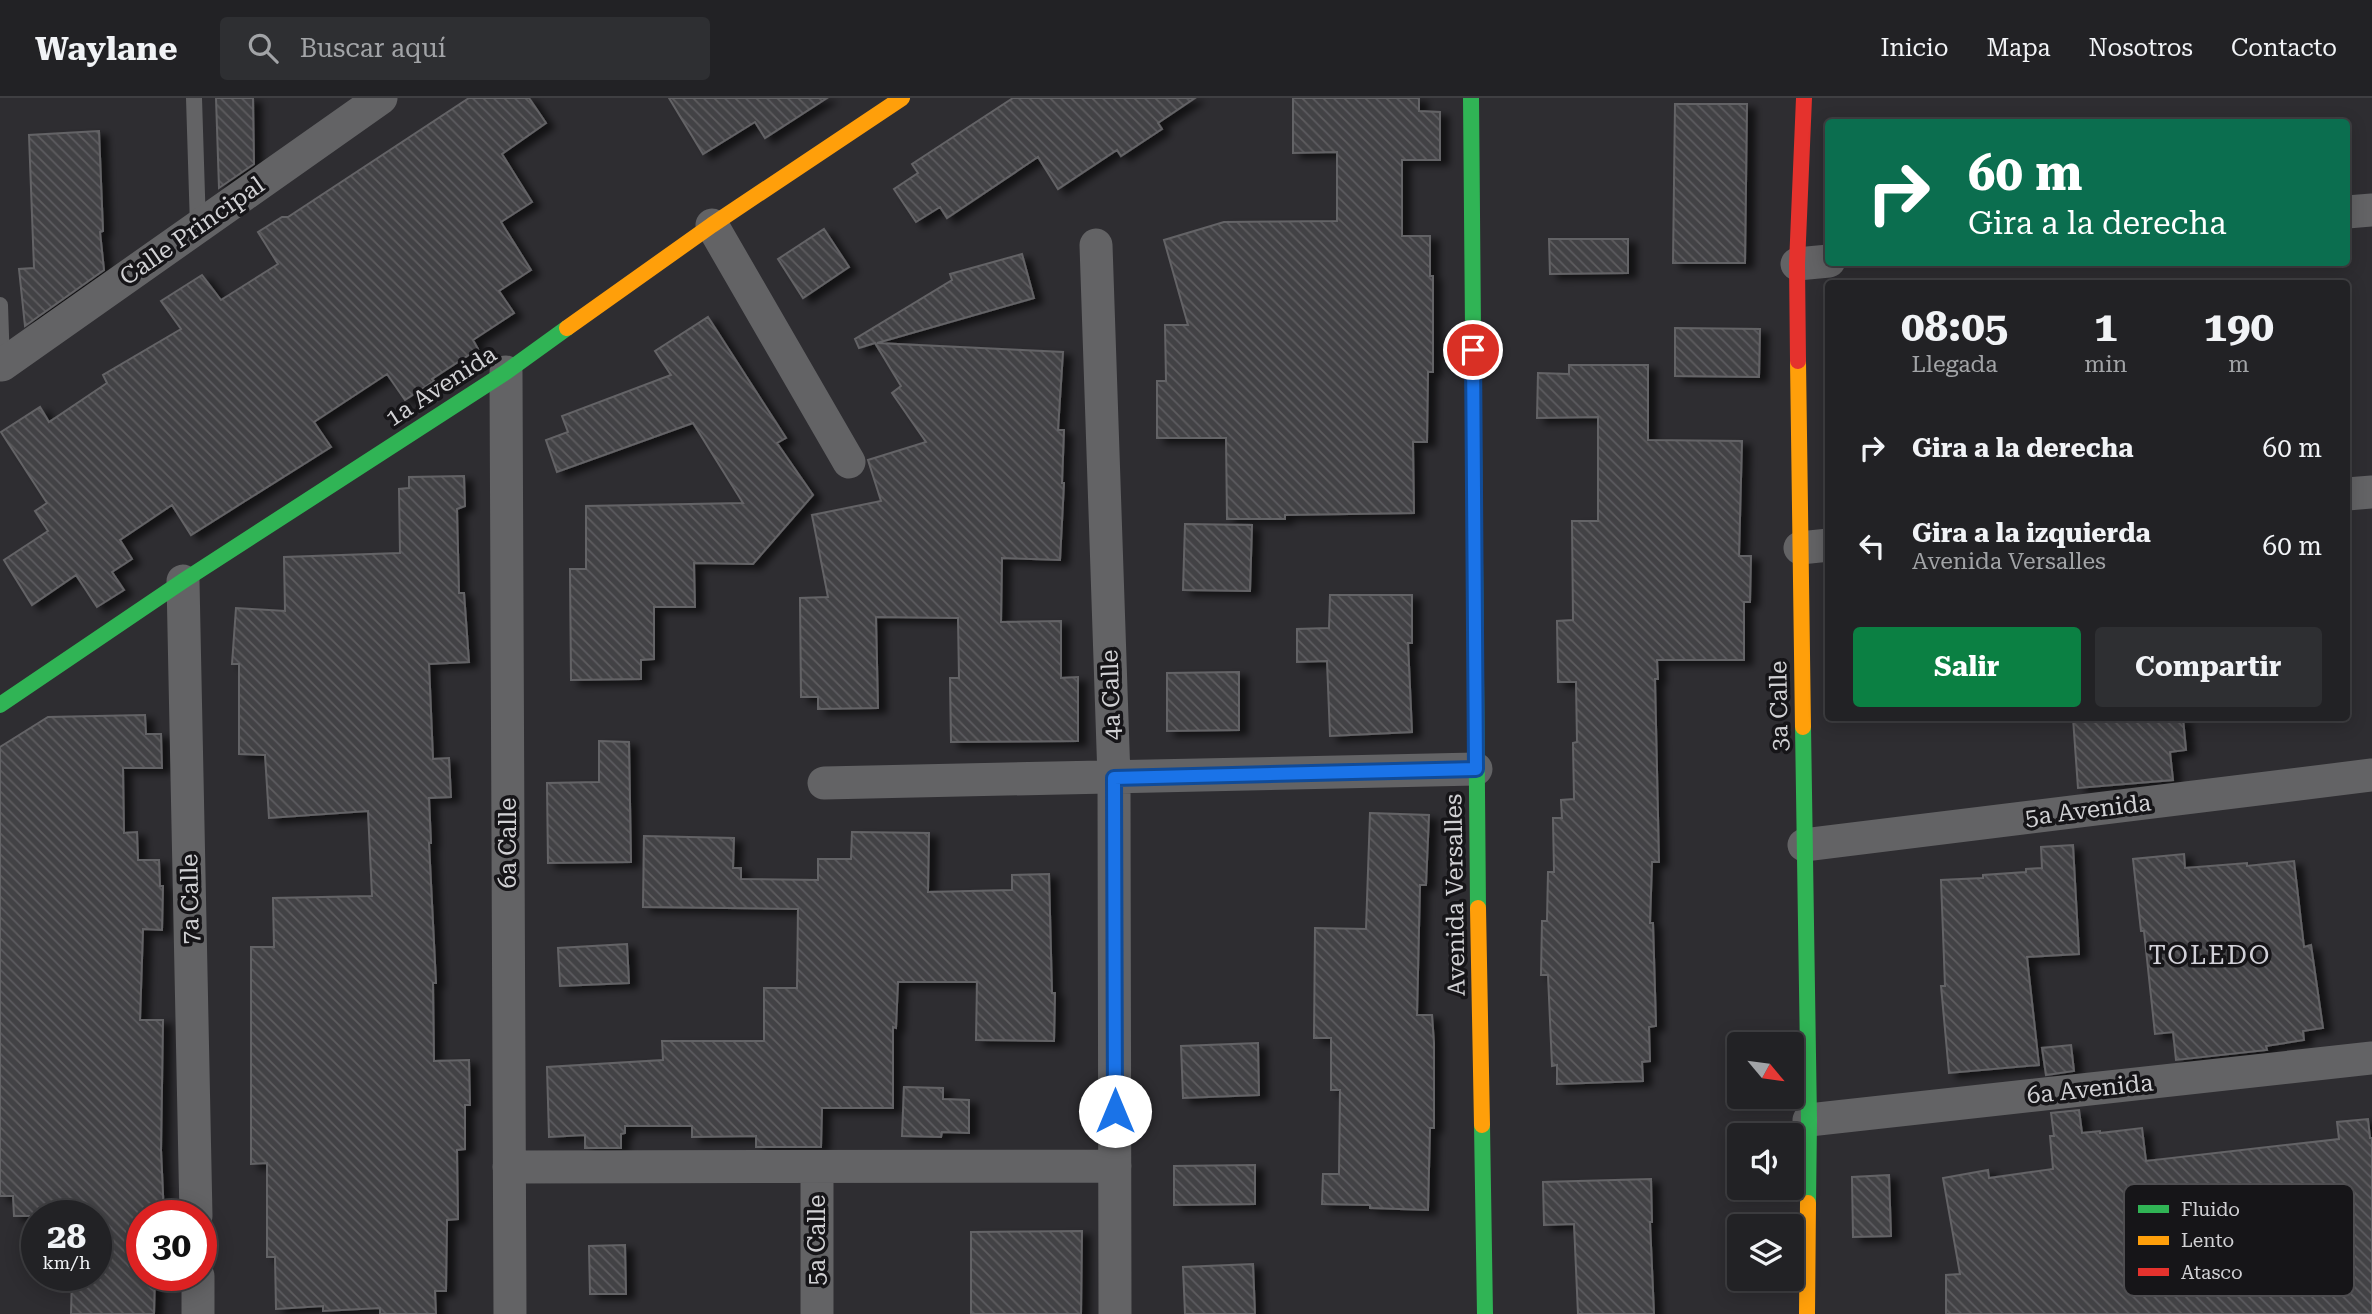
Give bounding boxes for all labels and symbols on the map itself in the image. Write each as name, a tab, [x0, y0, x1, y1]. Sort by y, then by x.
street label: Calle Principal	[114, 171, 270, 291]
pin	[1443, 320, 1503, 380]
street label: 1a Avenida	[380, 340, 502, 432]
street label: 4a Calle	[1095, 649, 1127, 741]
street label: 3a Calle	[1764, 660, 1794, 752]
street label: 5a Avenida	[2023, 788, 2153, 832]
street label: Avenida Versalles	[1439, 794, 1471, 996]
street label: 6a Calle	[494, 798, 522, 888]
street label: 7a Calle	[175, 853, 205, 945]
district label: TOLEDO	[2148, 940, 2272, 970]
north arrow	[1727, 1032, 1804, 1110]
street label: 6a Avenida	[2026, 1068, 2154, 1110]
position arrow	[1078, 1074, 1152, 1148]
legend	[2124, 1184, 2354, 1296]
street label: 5a Calle	[803, 1195, 831, 1285]
text: Fluido	[2181, 1198, 2240, 1221]
speed limit sign: 30	[126, 1200, 217, 1291]
text: Lento	[2181, 1229, 2234, 1252]
text: Atasco	[2181, 1261, 2243, 1284]

